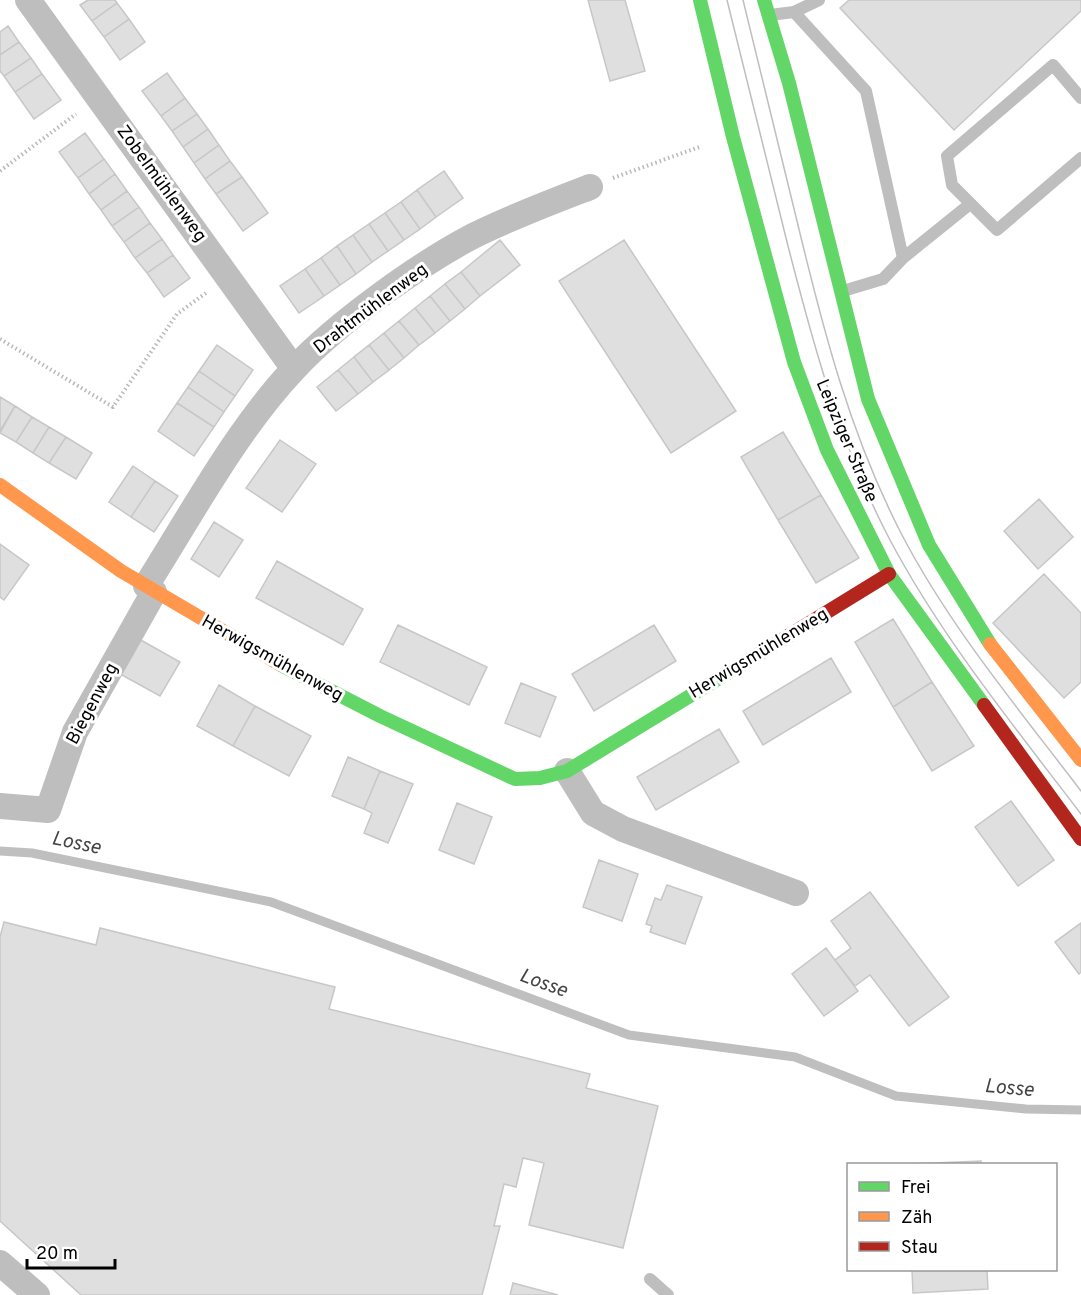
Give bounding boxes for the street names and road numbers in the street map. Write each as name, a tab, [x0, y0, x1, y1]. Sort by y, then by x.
street label: Zobelmühlenweg	[111, 121, 211, 247]
street label: Drahtmühlenweg	[309, 259, 433, 359]
street label: Leipziger Straße	[810, 376, 882, 506]
street label: Herwigsmühlenweg	[685, 603, 833, 705]
street label: Herwigsmühlenweg	[197, 611, 347, 707]
street label: Biegenweg	[62, 659, 124, 749]

